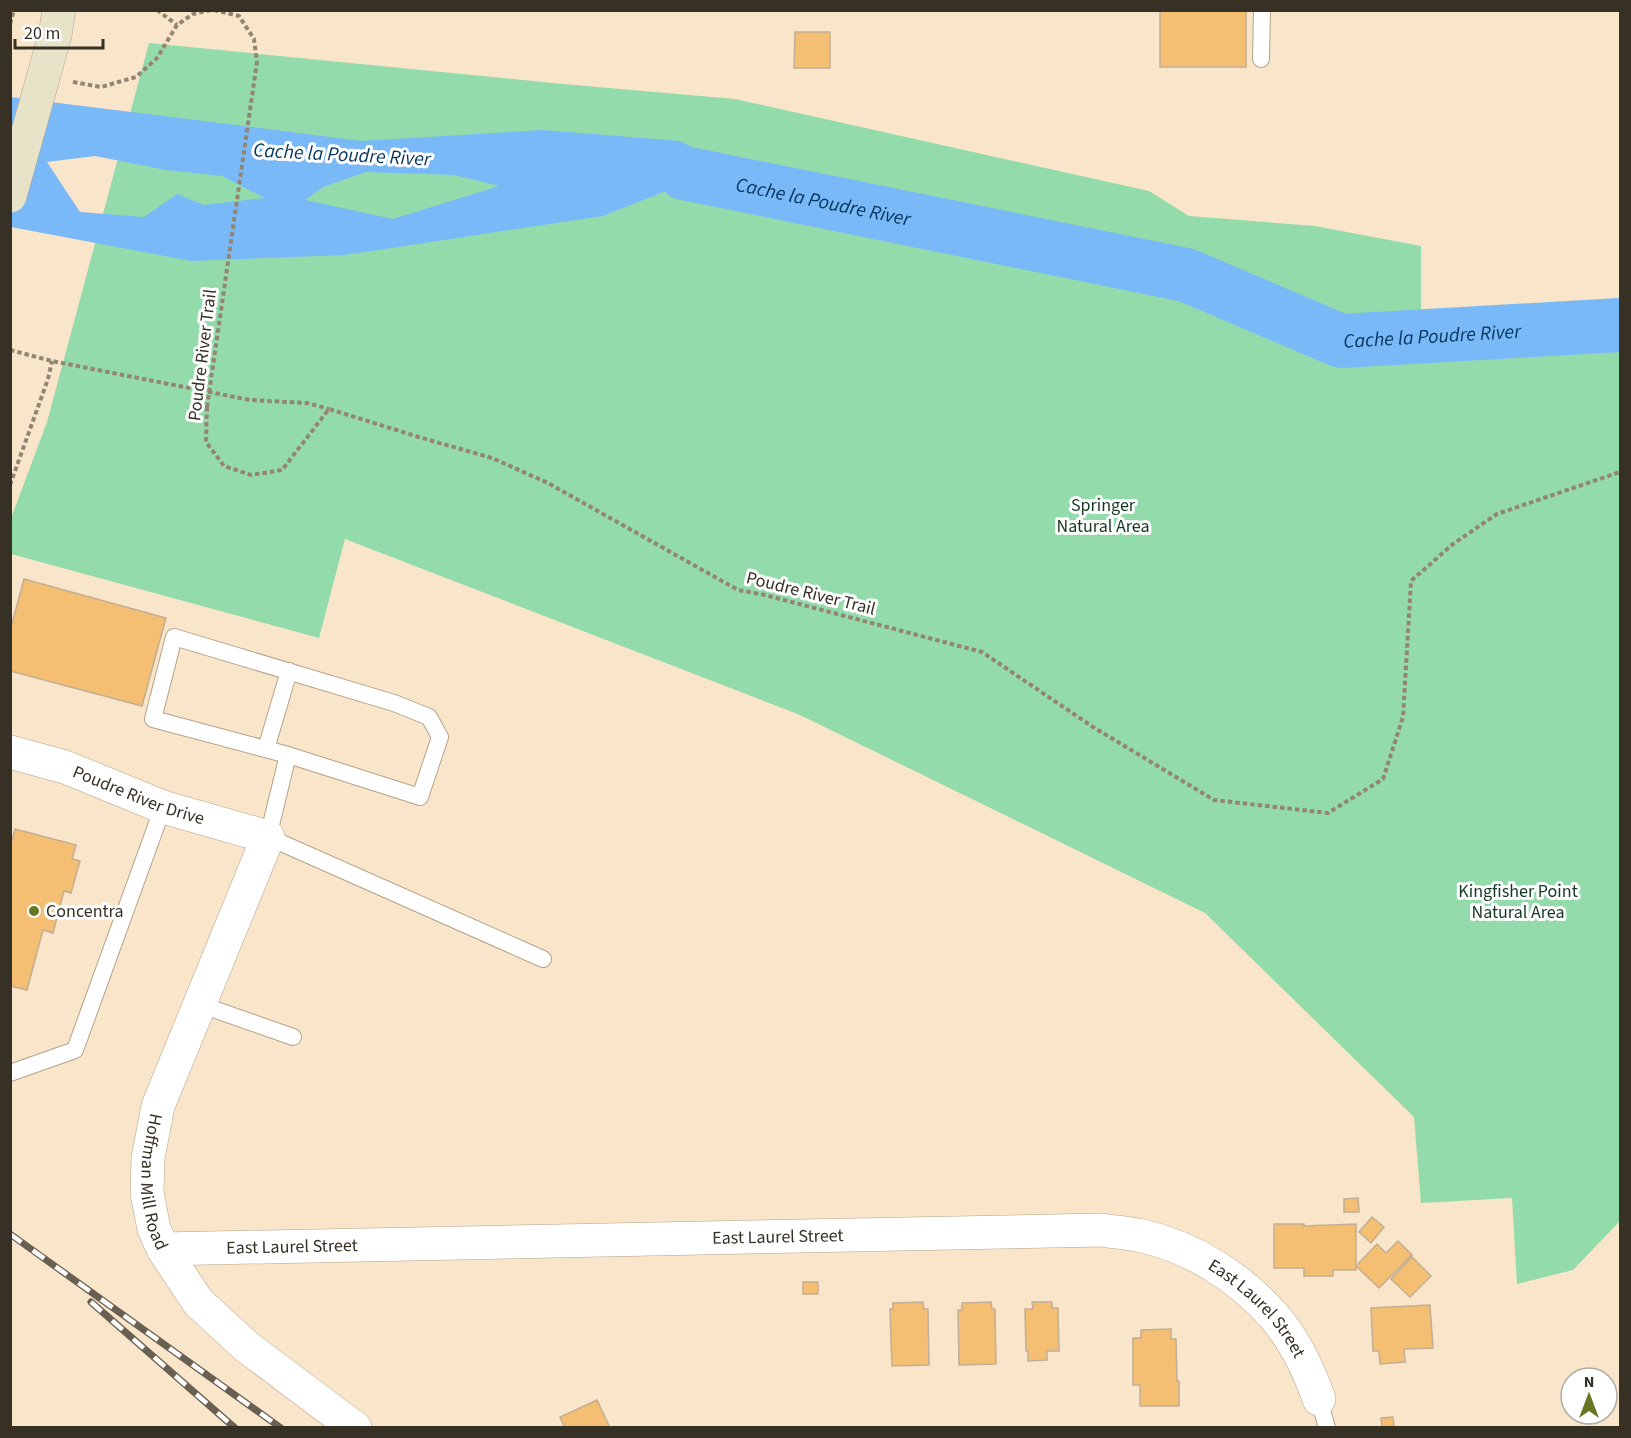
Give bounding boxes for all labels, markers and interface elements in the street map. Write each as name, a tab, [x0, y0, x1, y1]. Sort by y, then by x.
scale bar	[15, 12, 104, 50]
text: 20 m	[24, 21, 60, 46]
water label: Cache la Poudre River	[253, 136, 433, 174]
water label: Cache la Poudre River	[733, 171, 914, 234]
street label: Poudre River Trail	[182, 288, 223, 422]
water label: Cache la Poudre River	[1343, 318, 1523, 356]
park label: Springer Natural Area	[1056, 493, 1150, 539]
street label: Poudre River Trail	[744, 565, 878, 622]
street label: Poudre River Drive	[69, 760, 207, 831]
park label: Kingfisher Point Natural Area	[1458, 879, 1578, 925]
place label: Concentra	[46, 899, 123, 924]
marker: Concentra	[27, 904, 41, 918]
street label: Hoffman Mill Road	[134, 1112, 174, 1254]
street label: East Laurel Street	[712, 1223, 844, 1251]
street label: East Laurel Street	[226, 1233, 358, 1261]
street label: East Laurel Street	[1203, 1253, 1311, 1362]
north arrow	[1559, 1366, 1619, 1426]
text: N	[1584, 1371, 1594, 1393]

